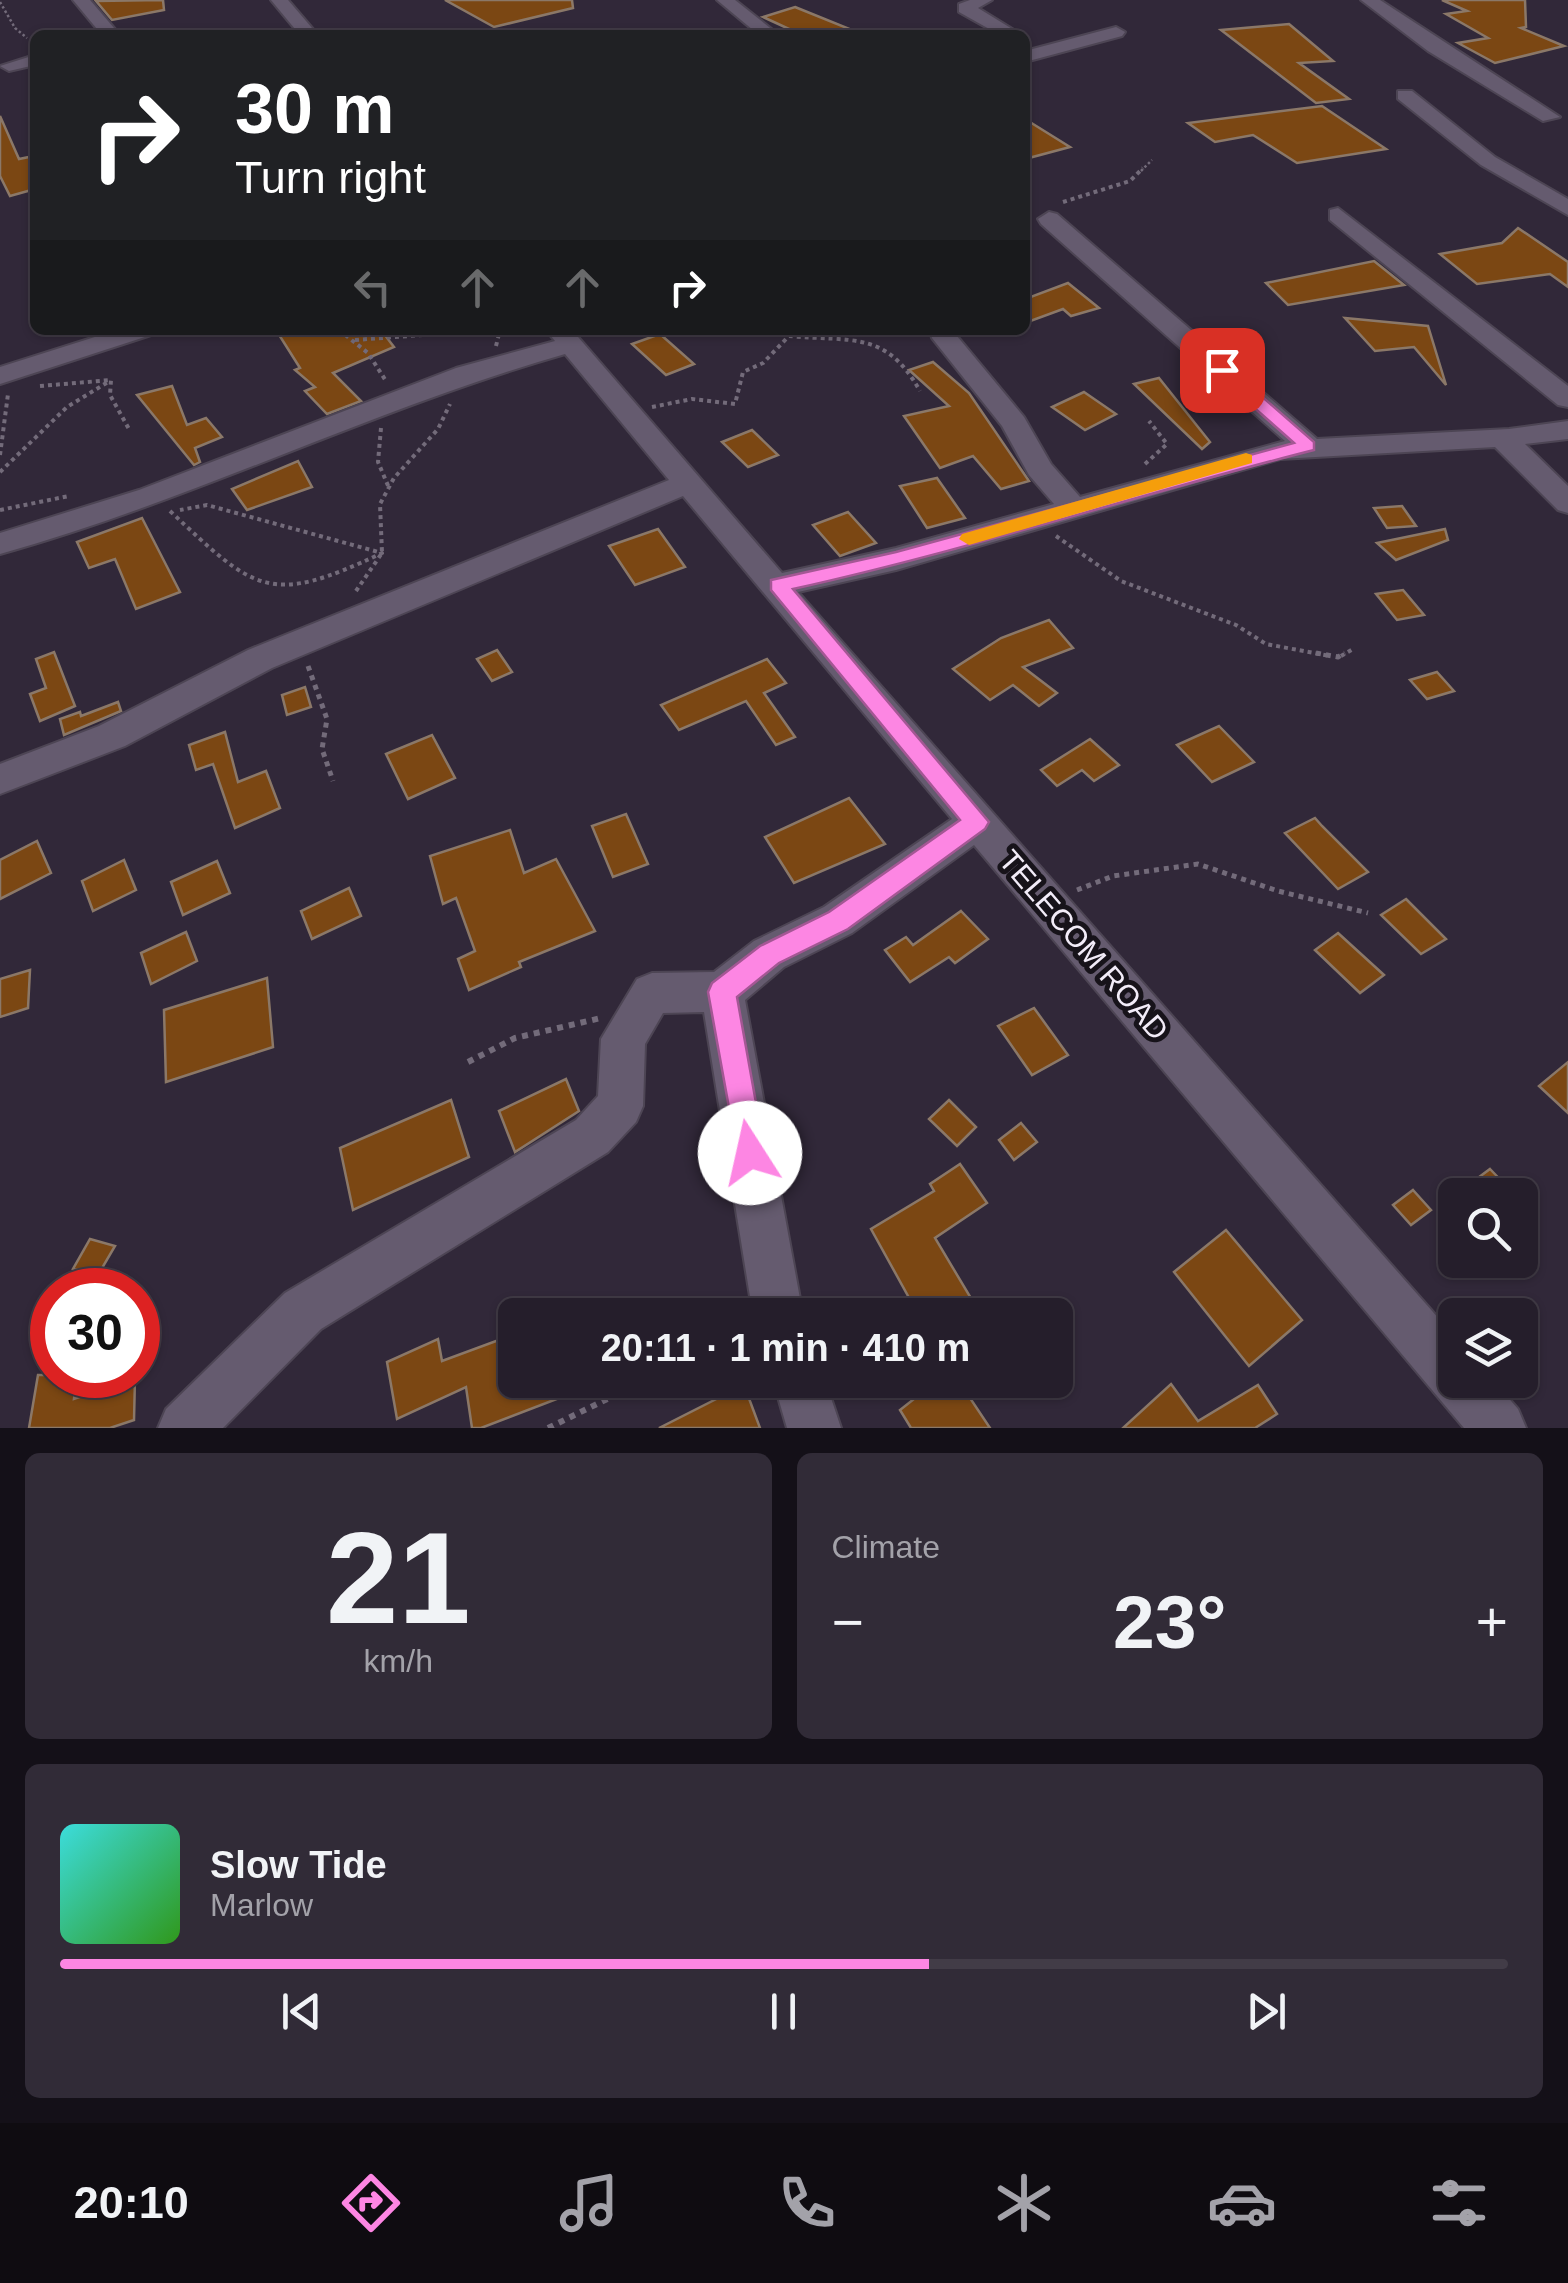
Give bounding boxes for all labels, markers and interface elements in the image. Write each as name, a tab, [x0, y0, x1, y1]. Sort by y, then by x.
icon: right	[70, 70, 200, 200]
text: 30 m	[235, 70, 395, 148]
text: Turn right	[235, 152, 426, 203]
icon: left	[345, 260, 400, 315]
icon: ahead	[450, 260, 505, 315]
icon: ahead	[555, 260, 610, 315]
icon: right	[660, 260, 715, 315]
pin	[1180, 328, 1265, 413]
icon: arrive	[1195, 343, 1250, 398]
street label: TELECOM ROAD	[993, 844, 1175, 1046]
position arrow	[698, 1101, 802, 1205]
map controls	[1438, 1178, 1538, 1398]
button: search	[1438, 1178, 1538, 1278]
speed limit sign: 30	[30, 1268, 160, 1398]
button: layers	[1438, 1298, 1538, 1398]
text: 20:11 · 1 min · 410 m	[601, 1327, 970, 1369]
text: 21	[326, 1505, 471, 1651]
text: Climate	[832, 1529, 940, 1565]
text: 23°	[1113, 1580, 1226, 1664]
text: −	[832, 1591, 864, 1653]
text: +	[1476, 1591, 1508, 1653]
text: km/h	[364, 1643, 433, 1679]
text: Slow Tide	[210, 1844, 387, 1886]
text: Marlow	[210, 1887, 313, 1923]
icon: previous	[274, 1984, 329, 2039]
icon: pause	[756, 1984, 811, 2039]
icon: next	[1239, 1984, 1294, 2039]
icon: directions	[336, 2168, 406, 2238]
icon: music	[554, 2168, 624, 2238]
icon: phone	[772, 2168, 842, 2238]
icon: climate	[989, 2168, 1059, 2238]
icon: car	[1207, 2168, 1277, 2238]
icon: filters	[1424, 2168, 1494, 2238]
text: 20:10	[74, 2177, 189, 2228]

